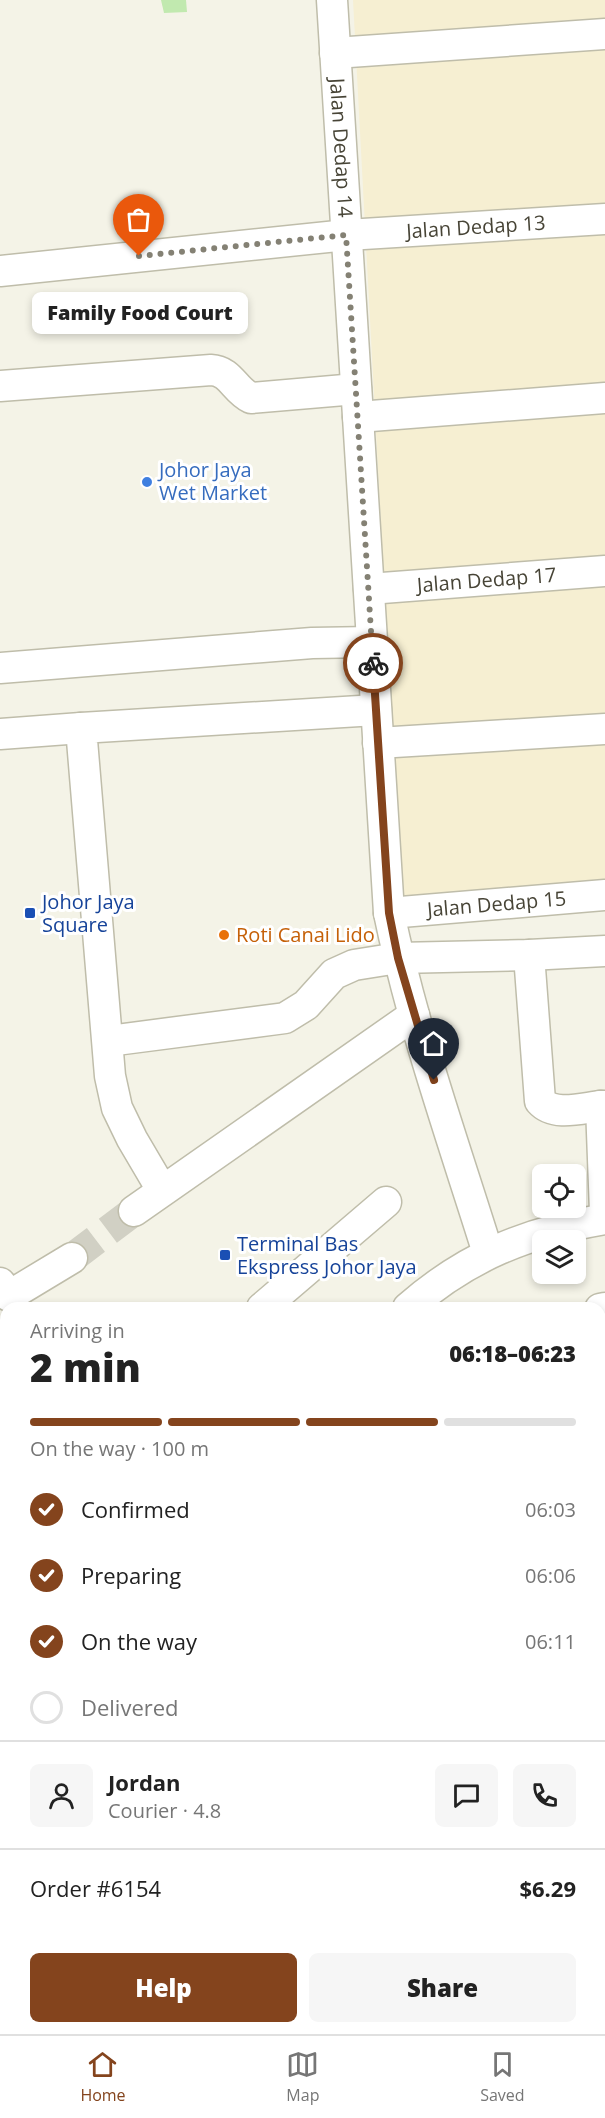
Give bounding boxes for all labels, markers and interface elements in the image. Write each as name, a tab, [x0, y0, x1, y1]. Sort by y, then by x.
street label: Jalan Dedap 14	[324, 75, 360, 219]
pin	[113, 194, 164, 256]
icon: bag	[122, 203, 155, 236]
street label: Jalan Dedap 13	[403, 209, 546, 244]
callout: Family Food Court	[31, 292, 247, 334]
text: Family Food Court	[47, 299, 233, 326]
place label: Johor Jaya Wet Market	[157, 456, 267, 506]
marker: Johor Jaya Wet Market	[140, 475, 154, 489]
street label: Jalan Dedap 17	[414, 561, 557, 598]
courier	[343, 633, 403, 693]
icon: bike	[357, 647, 390, 680]
street label: Jalan Dedap 15	[424, 884, 567, 923]
place label: Johor Jaya Square	[40, 888, 135, 938]
marker: Johor Jaya Square	[23, 906, 37, 920]
place label: Roti Canai Lido	[236, 921, 375, 948]
marker: Roti Canai Lido	[217, 928, 231, 942]
pin	[408, 1018, 459, 1080]
icon: home	[417, 1027, 450, 1060]
map controls	[532, 1164, 586, 1284]
button: locate	[532, 1164, 586, 1218]
place label: Terminal Bas Ekspress Johor Jaya	[237, 1230, 417, 1280]
button: layers	[532, 1230, 586, 1284]
marker: Terminal Bas Ekspress Johor Jaya	[218, 1248, 232, 1262]
text: Arriving in	[30, 1317, 125, 1344]
text: 06:18–06:23	[449, 1338, 576, 1368]
text: 2 min	[30, 1340, 141, 1393]
text: On the way · 100 m	[30, 1435, 209, 1462]
icon: check	[30, 1493, 63, 1526]
text: Confirmed	[81, 1494, 190, 1524]
text: 06:03	[525, 1496, 576, 1523]
icon: check	[30, 1559, 63, 1592]
text: Preparing	[81, 1560, 181, 1590]
text: 06:06	[525, 1562, 576, 1589]
icon: check	[30, 1625, 63, 1658]
text: On the way	[81, 1626, 197, 1656]
text: 06:11	[525, 1628, 576, 1655]
text: Delivered	[81, 1692, 179, 1722]
button: person	[30, 1764, 93, 1827]
button: chat	[435, 1764, 498, 1827]
button: phone	[513, 1764, 576, 1827]
text: Jordan	[108, 1767, 181, 1797]
text: Courier · 4.8	[108, 1797, 221, 1824]
text: Order #6154	[30, 1873, 161, 1903]
text: $6.29	[519, 1873, 576, 1903]
button: Help	[30, 1953, 297, 2022]
button: Share	[309, 1953, 576, 2022]
tab: Home	[80, 2048, 126, 2106]
tab: Map	[286, 2048, 319, 2106]
tab: Saved	[480, 2048, 525, 2106]

